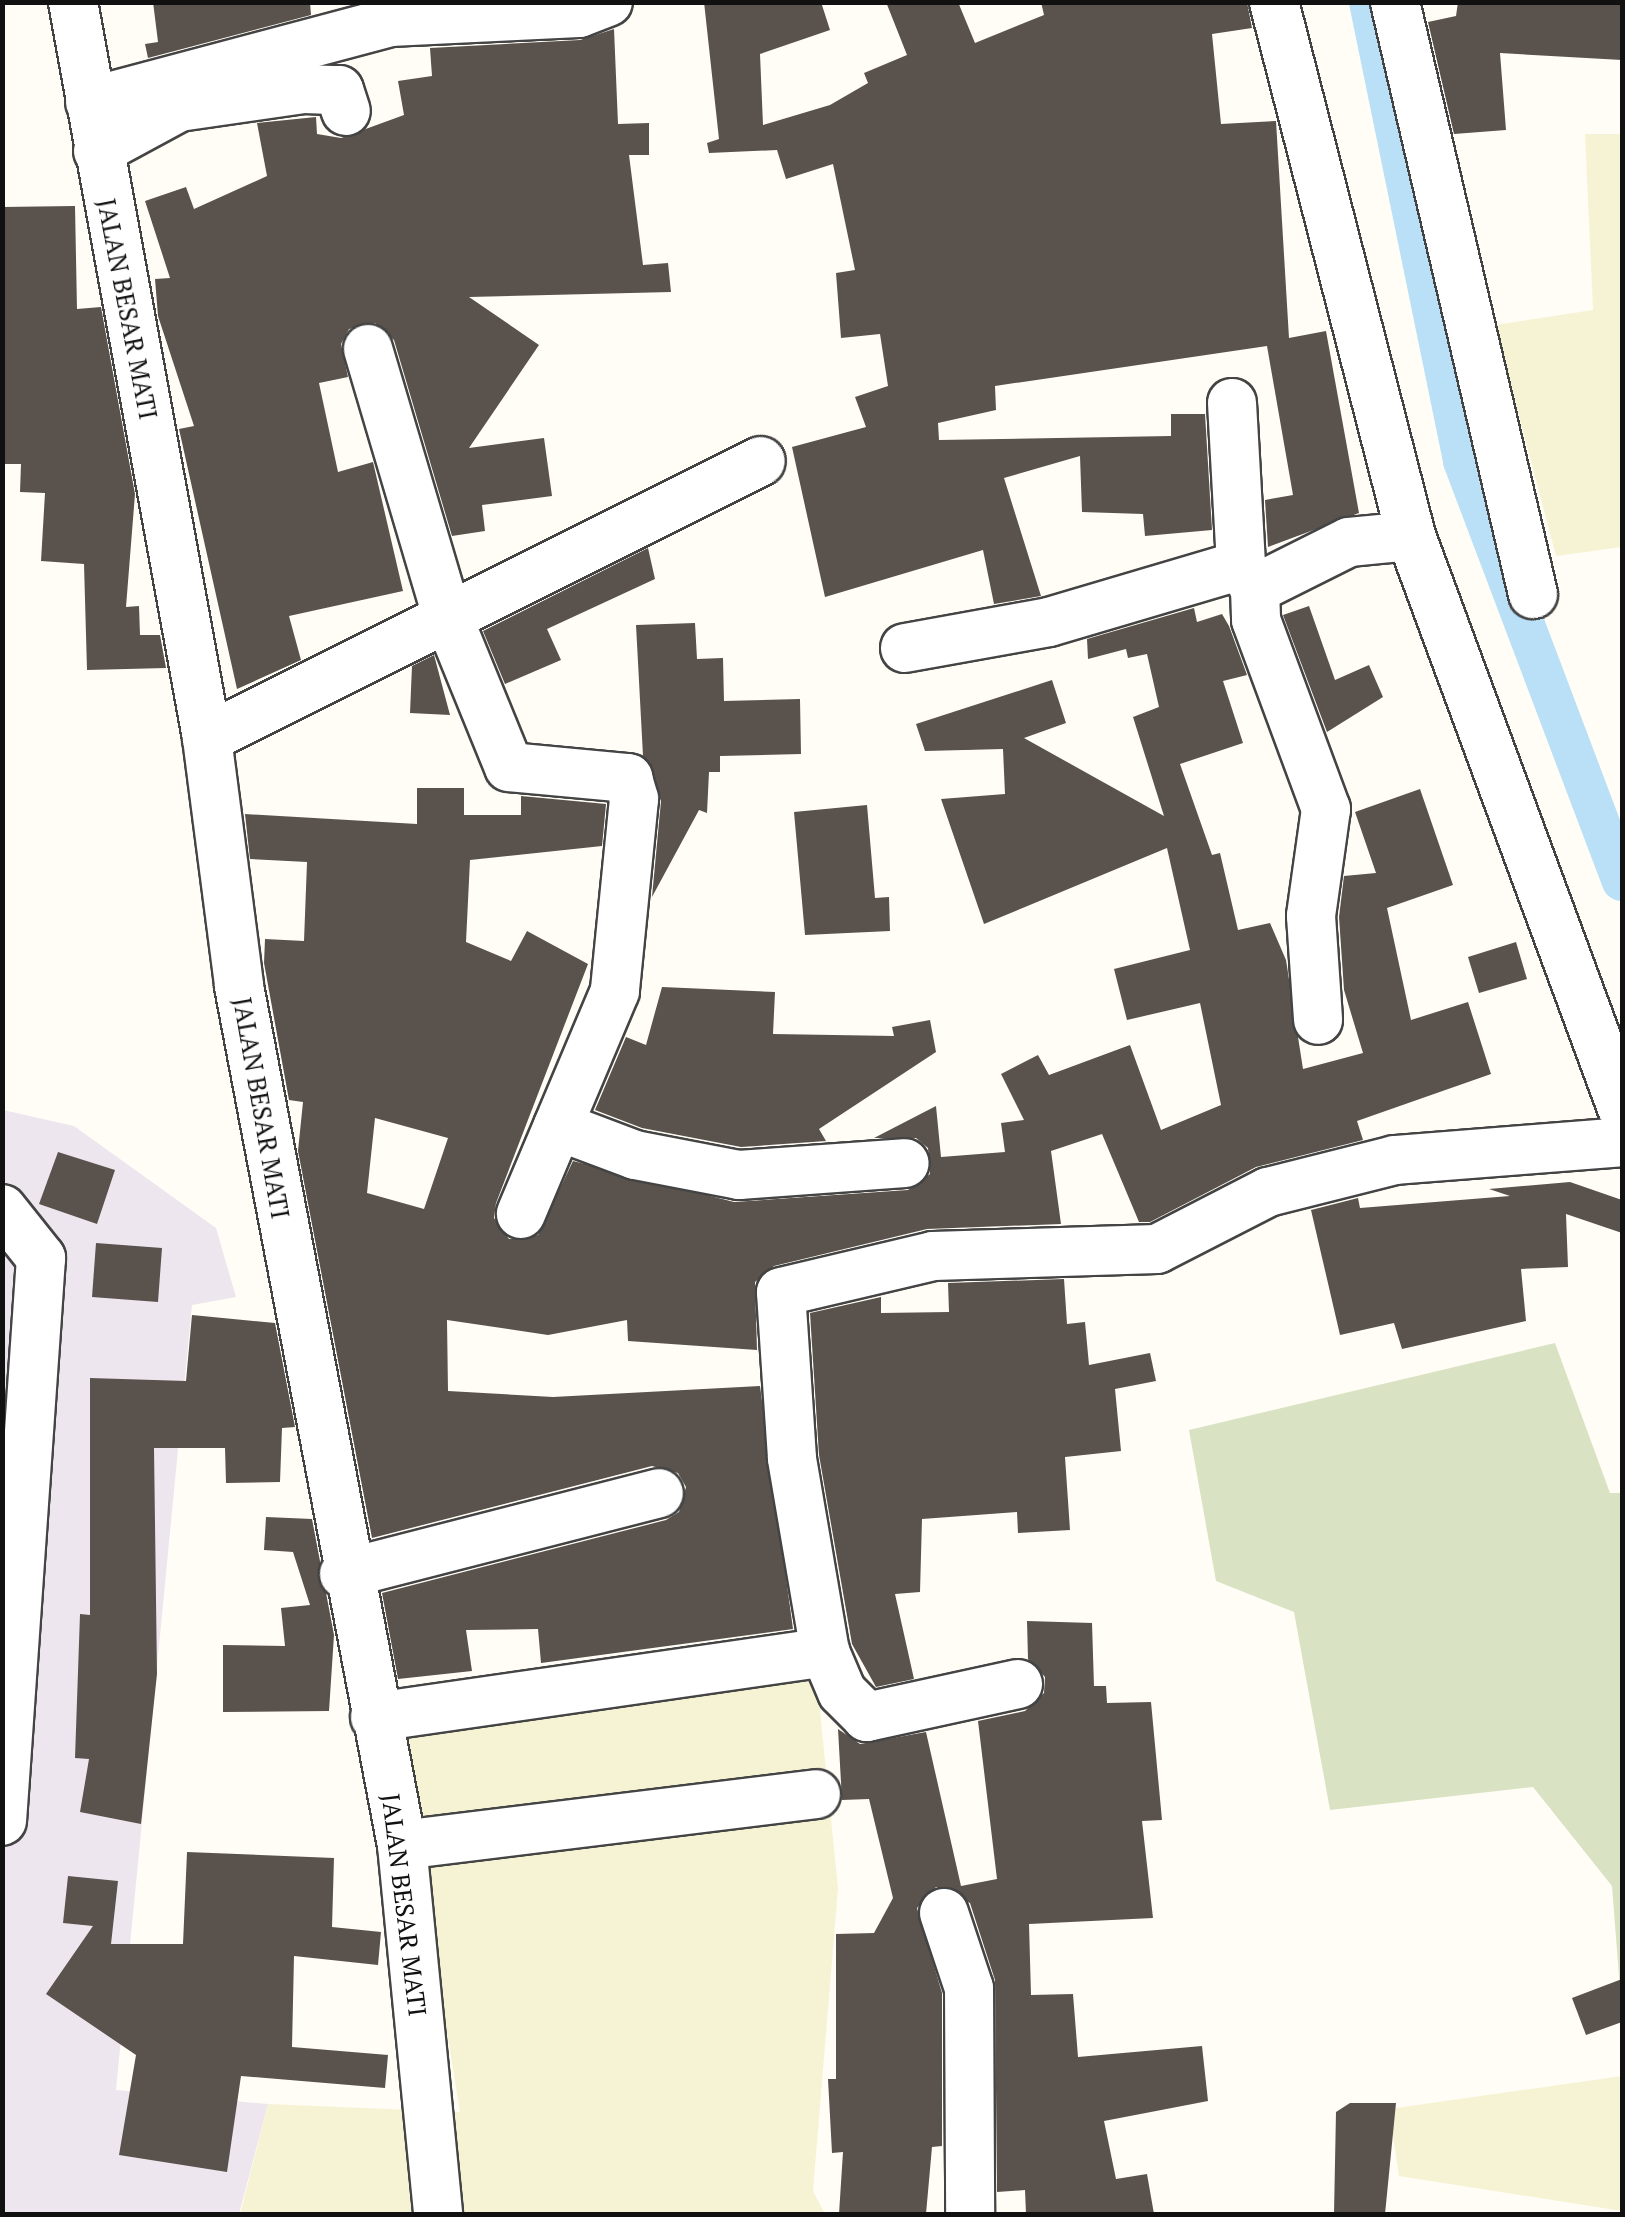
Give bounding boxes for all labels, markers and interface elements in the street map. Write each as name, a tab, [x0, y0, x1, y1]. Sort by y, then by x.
street label: JALAN BESAR MATI	[91, 196, 163, 422]
street label: JALAN BESAR MATI	[227, 995, 295, 1221]
street label: JALAN BESAR MATI	[375, 1792, 433, 2018]

